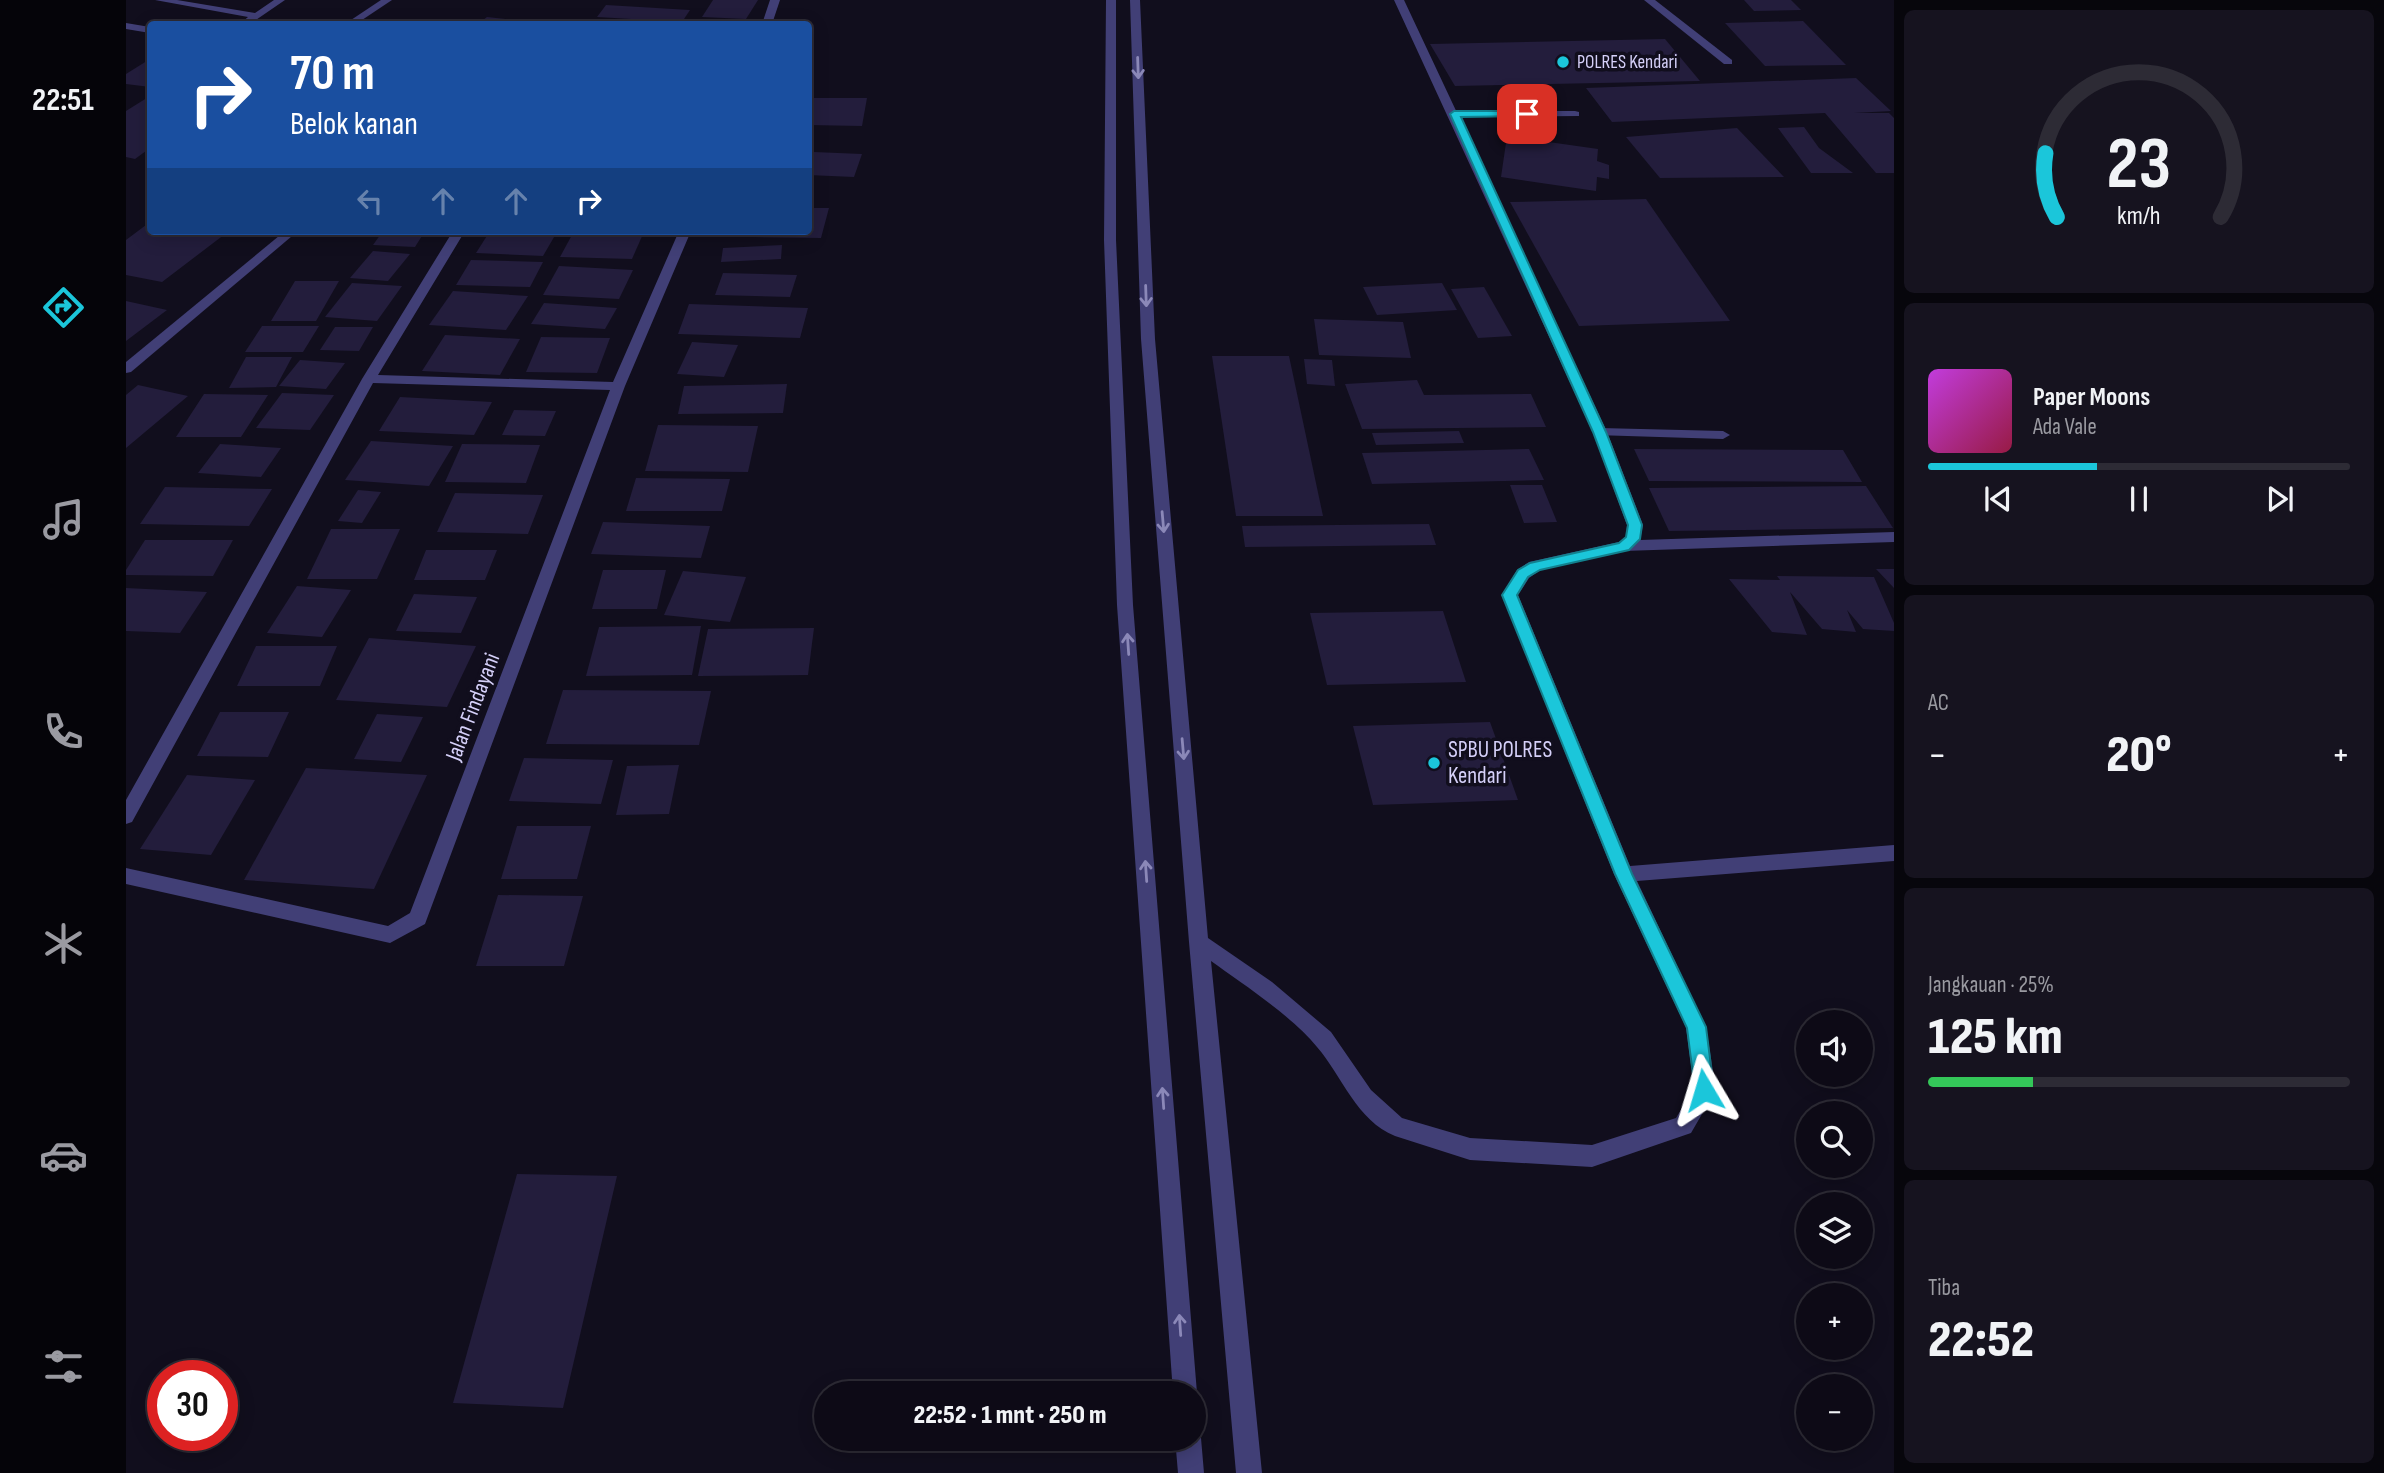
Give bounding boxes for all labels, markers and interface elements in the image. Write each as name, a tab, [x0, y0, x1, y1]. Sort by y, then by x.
text: 70 m	[290, 45, 375, 104]
icon: right	[175, 49, 266, 140]
place label: POLRES Kendari	[1577, 51, 1677, 74]
marker: POLRES Kendari	[1555, 54, 1571, 70]
one-way arrow	[1131, 56, 1144, 79]
text: 22:51	[32, 81, 94, 120]
pin	[1497, 84, 1557, 144]
icon: arrive	[1508, 95, 1546, 133]
text: Belok kanan	[290, 105, 418, 144]
text: 23	[2107, 122, 2171, 210]
icon: left	[351, 182, 389, 220]
icon: ahead	[424, 182, 462, 220]
icon: ahead	[497, 182, 535, 220]
icon: right	[570, 182, 608, 220]
text: km/h	[2117, 201, 2161, 232]
icon: directions	[39, 283, 88, 332]
one-way arrow	[1139, 284, 1153, 307]
text: Paper Moons	[2033, 382, 2150, 413]
text: Ada Vale	[2033, 413, 2097, 441]
icon: previous	[1979, 480, 2017, 518]
icon: pause	[2120, 480, 2158, 518]
icon: next	[2261, 480, 2299, 518]
icon: music	[39, 495, 88, 544]
one-way arrow	[1157, 511, 1170, 533]
one-way arrow	[1121, 634, 1134, 656]
street label: Jalan Findayani	[439, 649, 506, 766]
text: AC	[1928, 689, 1949, 717]
icon: phone	[39, 707, 88, 756]
text: 20°	[2106, 724, 2172, 787]
text: −	[1928, 733, 1947, 778]
text: +	[2331, 733, 2350, 778]
place label: SPBU POLRES Kendari	[1448, 736, 1552, 790]
one-way arrow	[1177, 737, 1190, 760]
marker: SPBU POLRES Kendari	[1426, 755, 1442, 771]
one-way arrow	[1139, 860, 1152, 883]
icon: climate	[39, 919, 88, 968]
text: Jangkauan · 25%	[1928, 971, 2054, 999]
text: 125 km	[1928, 1006, 2063, 1069]
map controls	[1796, 1010, 1873, 1451]
button: sound	[1796, 1010, 1873, 1087]
position arrow	[1667, 1053, 1741, 1127]
one-way arrow	[1156, 1087, 1169, 1110]
button: search	[1796, 1101, 1873, 1178]
icon: car	[39, 1131, 88, 1180]
button: layers	[1796, 1192, 1873, 1269]
text: Tiba	[1928, 1274, 1960, 1302]
button: +	[1796, 1283, 1873, 1360]
text: 22:52	[1928, 1309, 2034, 1372]
one-way arrow	[1173, 1314, 1186, 1337]
icon: filters	[39, 1342, 88, 1391]
speed limit sign: 30	[147, 1360, 238, 1451]
button: −	[1796, 1374, 1873, 1451]
text: 22:52 · 1 mnt · 250 m	[913, 1400, 1107, 1431]

